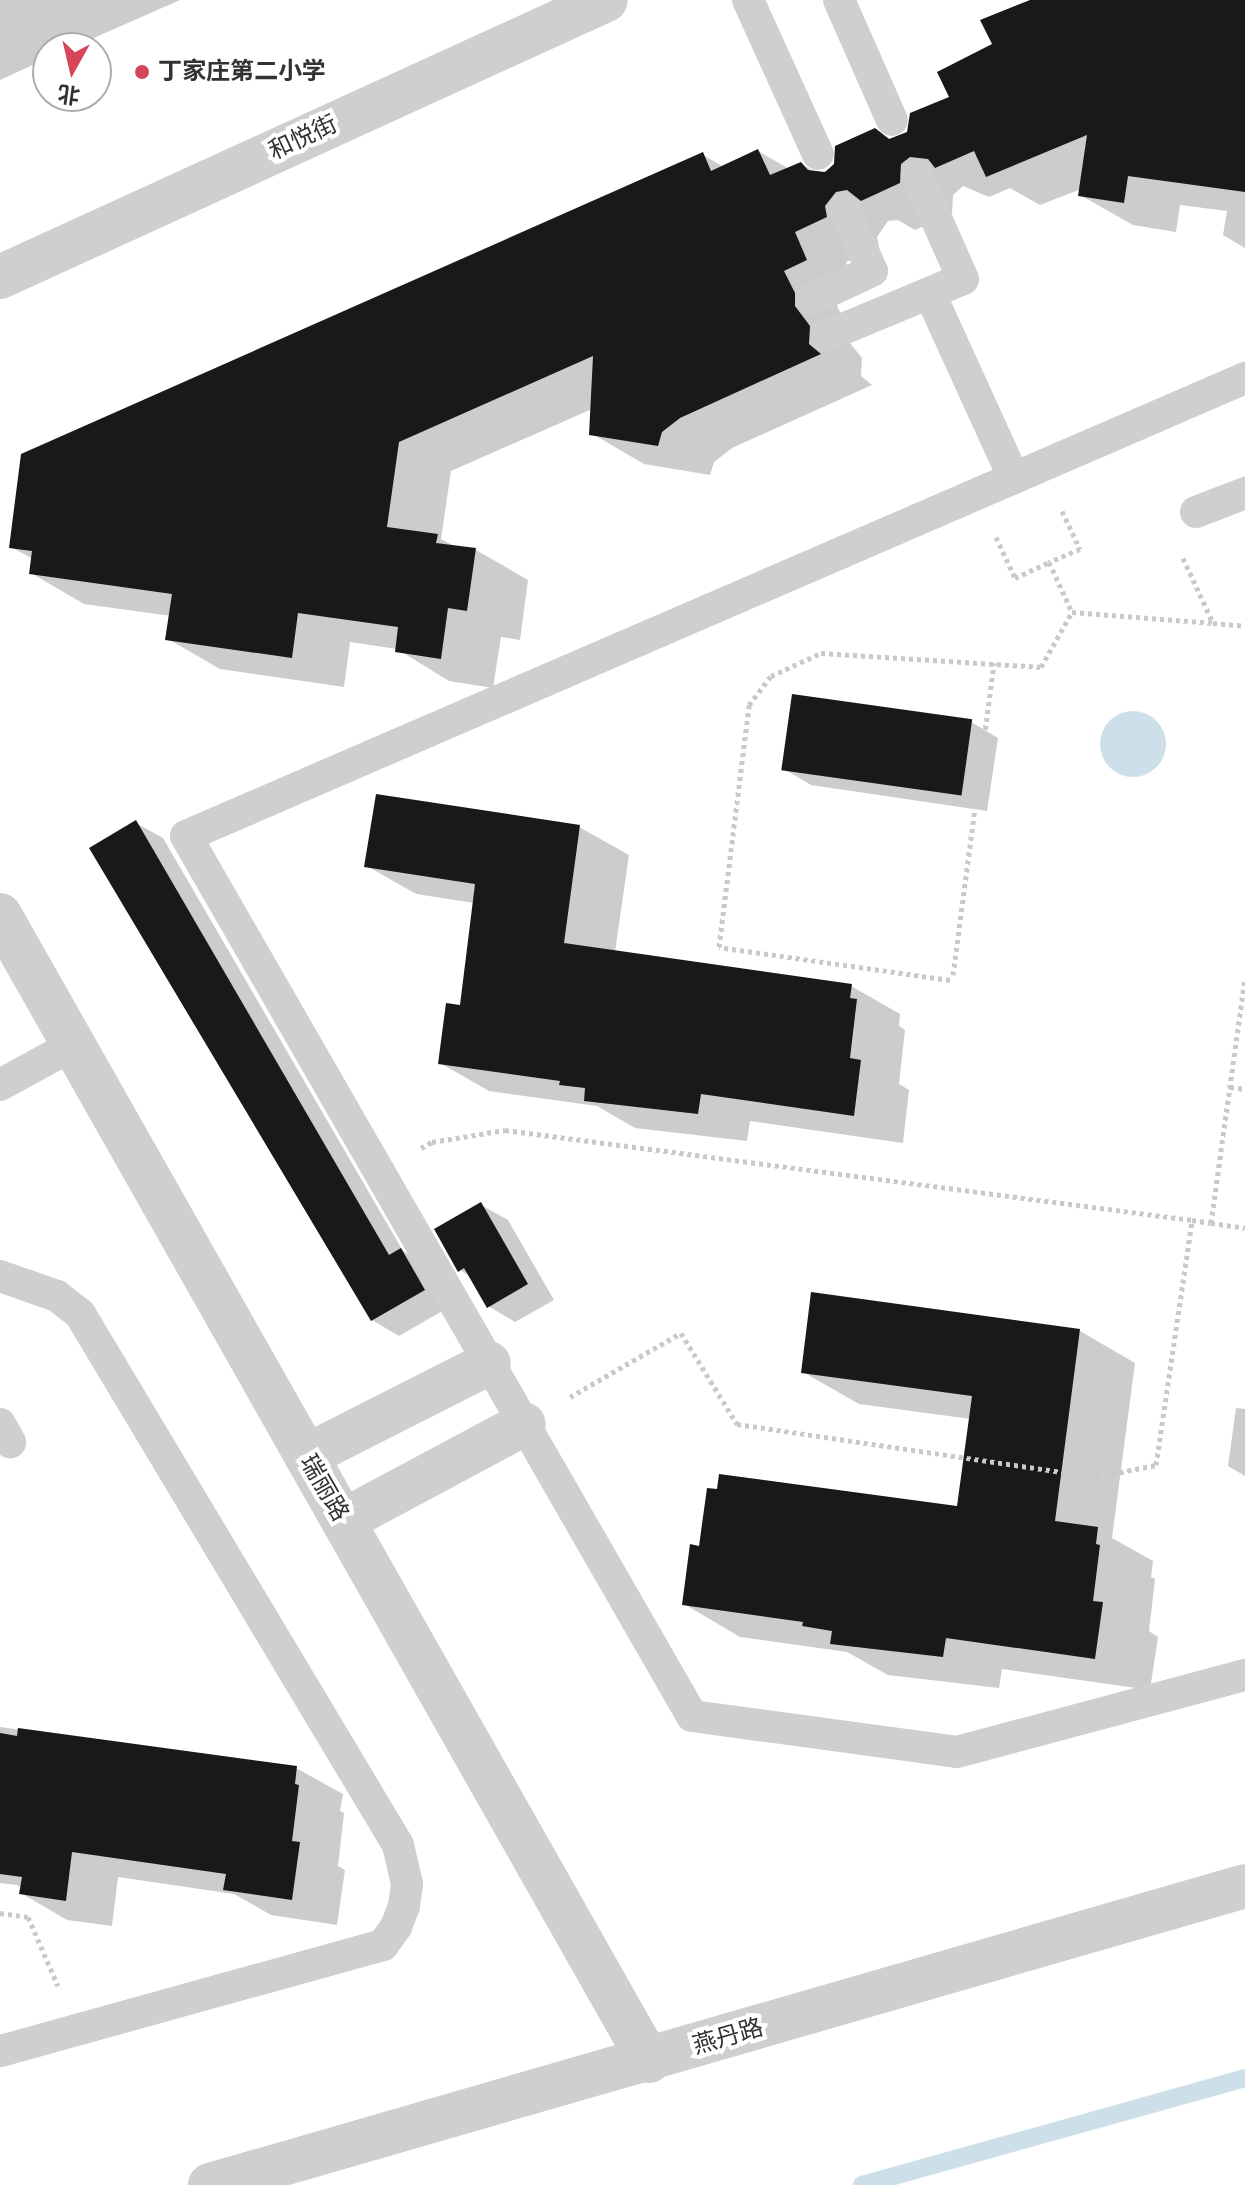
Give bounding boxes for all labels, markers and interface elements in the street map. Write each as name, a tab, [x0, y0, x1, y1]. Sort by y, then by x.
north arrow	[32, 32, 112, 112]
place label: 丁家庄第二小学	[158, 58, 326, 86]
marker: 丁家庄第二小学	[133, 63, 151, 81]
text: 北	[56, 77, 82, 110]
street label: 和悦街	[264, 110, 342, 166]
street label: 瑞丽路	[294, 1450, 354, 1526]
street label: 燕丹路	[689, 2013, 767, 2061]

